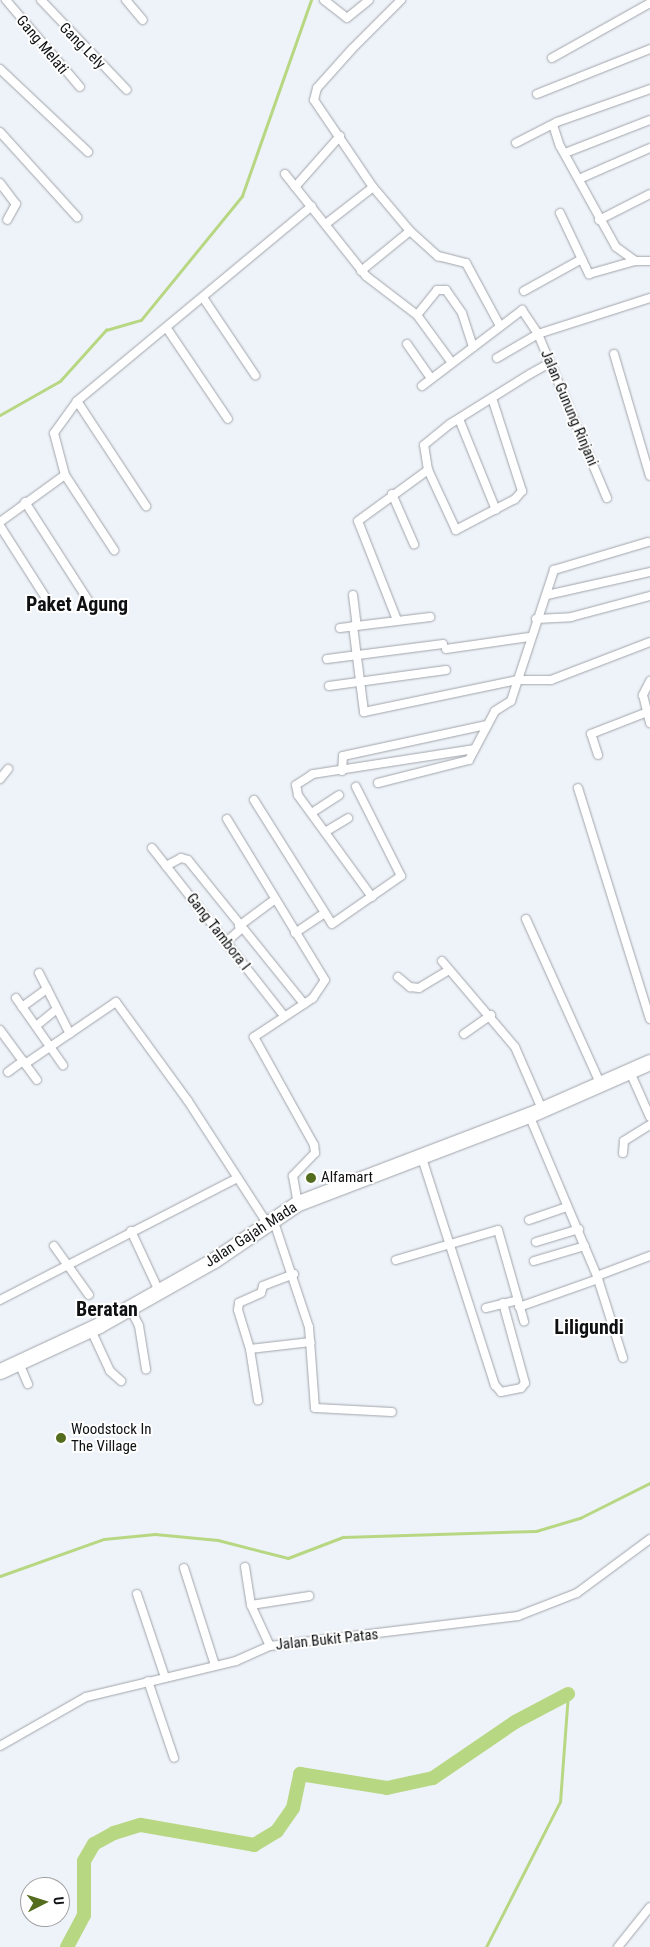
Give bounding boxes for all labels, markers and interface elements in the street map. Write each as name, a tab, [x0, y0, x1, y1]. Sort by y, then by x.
street label: Gang Melati	[12, 12, 72, 78]
street label: Gang Lely	[55, 19, 109, 73]
street label: Jalan Gunung Rinjani	[536, 347, 602, 469]
district label: Paket Agung	[26, 592, 128, 616]
street label: Gang Tambora I	[182, 890, 254, 974]
place label: Alfamart	[321, 1169, 373, 1187]
marker: Alfamart	[305, 1172, 317, 1184]
street label: Jalan Gajah Mada	[202, 1199, 300, 1271]
district label: Beratan	[76, 1297, 138, 1321]
district label: Liligundi	[554, 1315, 624, 1339]
place label: Woodstock In The Village	[71, 1420, 152, 1455]
marker: Woodstock In The Village	[55, 1432, 67, 1444]
street label: Jalan Bukit Patas	[275, 1626, 379, 1654]
north arrow	[20, 1877, 70, 1927]
text: U	[51, 1896, 67, 1905]

